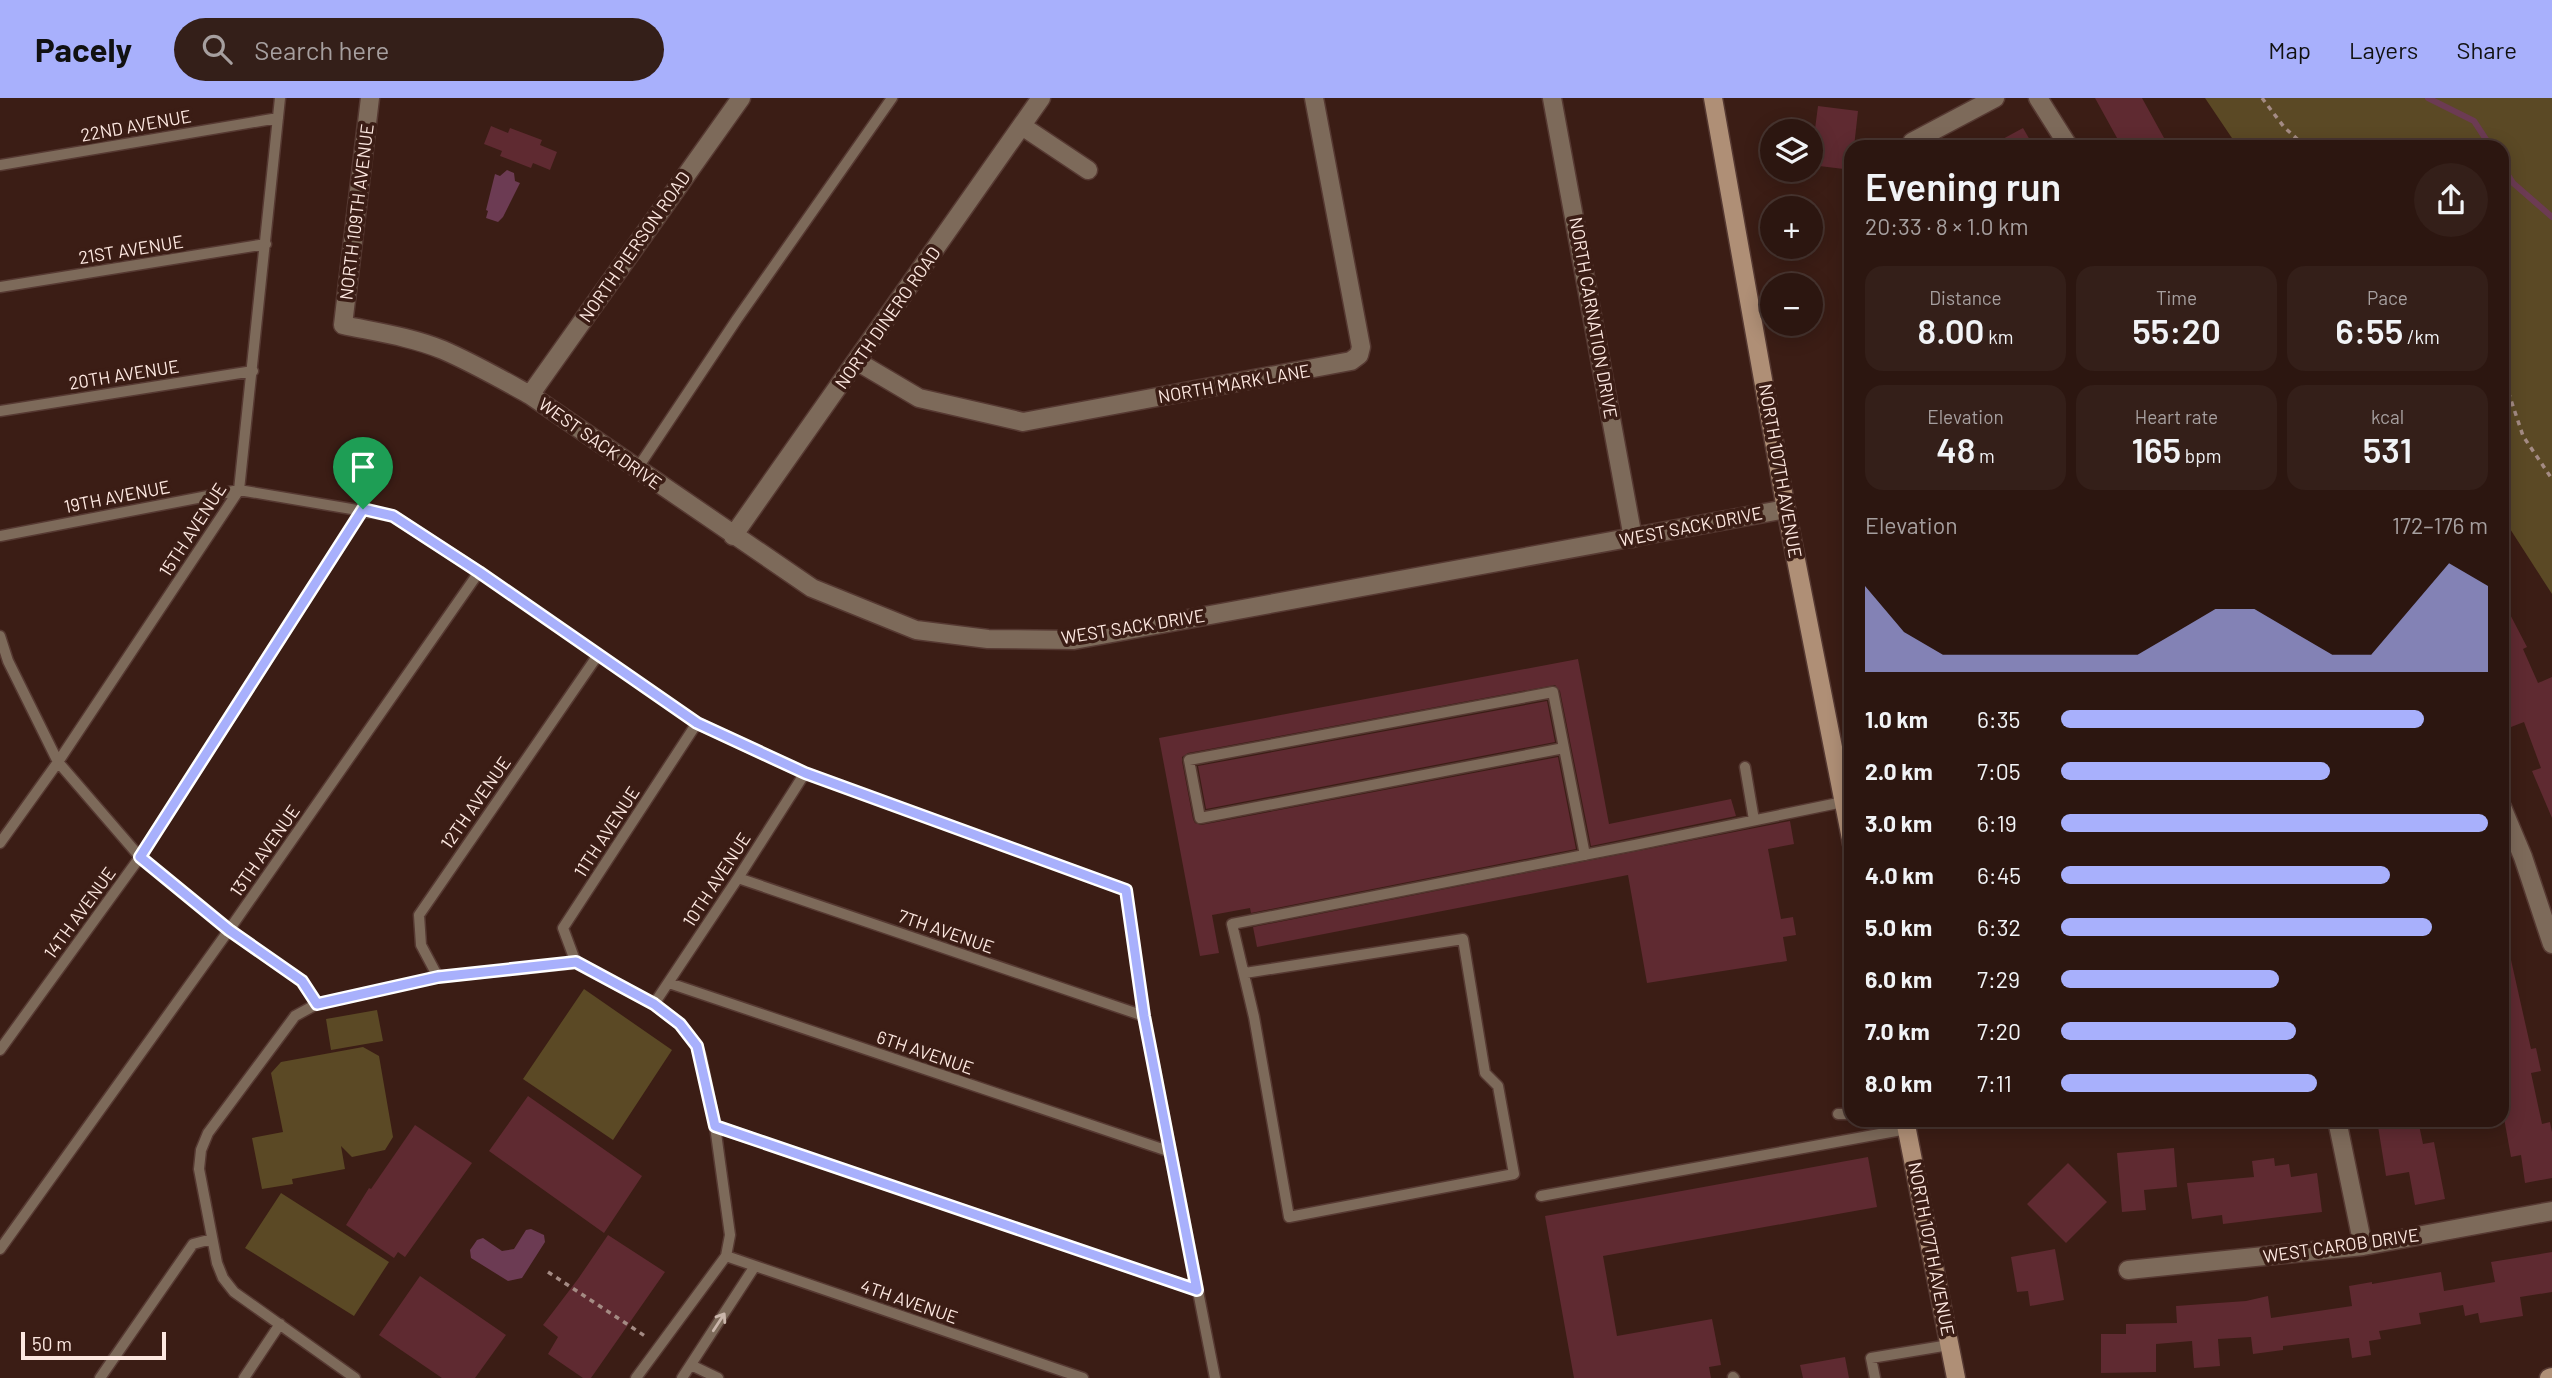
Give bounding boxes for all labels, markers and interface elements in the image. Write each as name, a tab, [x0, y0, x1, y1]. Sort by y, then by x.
search box	[174, 18, 664, 81]
text: Pacely	[35, 29, 132, 69]
icon: search	[198, 30, 236, 68]
text: Search here	[254, 34, 389, 65]
text: Map	[2268, 35, 2311, 64]
text: Layers	[2349, 35, 2418, 64]
text: Share	[2456, 35, 2517, 64]
street label: 22ND AVENUE	[79, 104, 193, 146]
map controls	[1760, 119, 1823, 336]
button: layers	[1760, 119, 1823, 182]
street label: NORTH 109TH AVENUE	[334, 122, 378, 301]
text: Evening run	[1865, 163, 2061, 209]
button: share	[2414, 163, 2488, 237]
street label: NORTH PIERSON ROAD	[574, 167, 695, 326]
button: +	[1760, 196, 1823, 259]
text: 20:33 · 8 × 1.0 km	[1865, 212, 2029, 240]
street label: NORTH CARNATION DRIVE	[1565, 215, 1623, 421]
street label: 21ST AVENUE	[77, 230, 185, 268]
street label: NORTH DINERO ROAD	[830, 242, 945, 393]
button: −	[1760, 273, 1823, 336]
text: Distance	[1929, 286, 2002, 309]
text: Time	[2156, 286, 2197, 309]
text: Pace	[2367, 286, 2408, 309]
text: 8.00	[1917, 309, 1984, 351]
text: 55:20	[2132, 309, 2221, 351]
text: 6:55	[2335, 309, 2403, 351]
text: km	[1984, 325, 2014, 348]
text: /km	[2403, 325, 2440, 348]
street label: 20TH AVENUE	[67, 354, 181, 394]
street label: NORTH MARK LANE	[1156, 359, 1312, 407]
street label: NORTH 107TH AVENUE	[1755, 382, 1807, 560]
street label: WEST SACK DRIVE	[535, 393, 666, 494]
text: Elevation	[1927, 405, 2004, 428]
text: Heart rate	[2135, 405, 2218, 428]
text: kcal	[2371, 405, 2404, 428]
text: 48	[1936, 428, 1975, 470]
text: 165	[2132, 428, 2181, 470]
text: 531	[2363, 428, 2412, 470]
pin	[333, 437, 393, 509]
text: m	[1975, 444, 1995, 467]
text: bpm	[2181, 444, 2221, 467]
icon: arrive	[344, 448, 382, 486]
street label: 19TH AVENUE	[62, 475, 172, 517]
street label: 15TH AVENUE	[154, 479, 231, 580]
street label: WEST SACK DRIVE	[1617, 501, 1764, 551]
text: Elevation	[1865, 511, 1958, 539]
text: 172–176 m	[2392, 511, 2488, 539]
street label: WEST SACK DRIVE	[1059, 604, 1206, 648]
text: 1.0 km	[1865, 705, 1928, 733]
text: 6:35	[1977, 705, 2020, 733]
street label: 12TH AVENUE	[435, 752, 515, 853]
text: 2.0 km	[1865, 757, 1933, 785]
text: 7:05	[1977, 757, 2021, 785]
street label: 11TH AVENUE	[569, 782, 644, 881]
street label: 13TH AVENUE	[224, 800, 304, 901]
text: 3.0 km	[1865, 809, 1932, 837]
text: 6:19	[1977, 809, 2017, 837]
street label: 10TH AVENUE	[677, 828, 755, 931]
text: 4.0 km	[1865, 861, 1934, 889]
text: 6:45	[1977, 861, 2021, 889]
street label: 14TH AVENUE	[39, 862, 120, 963]
street label: 7TH AVENUE	[895, 904, 997, 958]
text: 5.0 km	[1865, 913, 1932, 941]
text: 6:32	[1977, 913, 2021, 941]
text: 6.0 km	[1865, 965, 1932, 993]
text: 7:29	[1977, 965, 2020, 993]
text: 7.0 km	[1865, 1017, 1930, 1045]
text: 7:20	[1977, 1017, 2021, 1045]
street label: 6TH AVENUE	[874, 1025, 977, 1079]
text: 8.0 km	[1865, 1069, 1932, 1097]
text: 7:11	[1977, 1069, 2012, 1097]
street label: NORTH 107TH AVENUE	[1904, 1160, 1960, 1338]
street label: WEST CAROB DRIVE	[2261, 1223, 2420, 1267]
street label: 4TH AVENUE	[858, 1274, 961, 1328]
one-way arrow	[711, 1313, 726, 1332]
scale bar	[21, 1329, 166, 1361]
text: 50 m	[32, 1332, 72, 1355]

